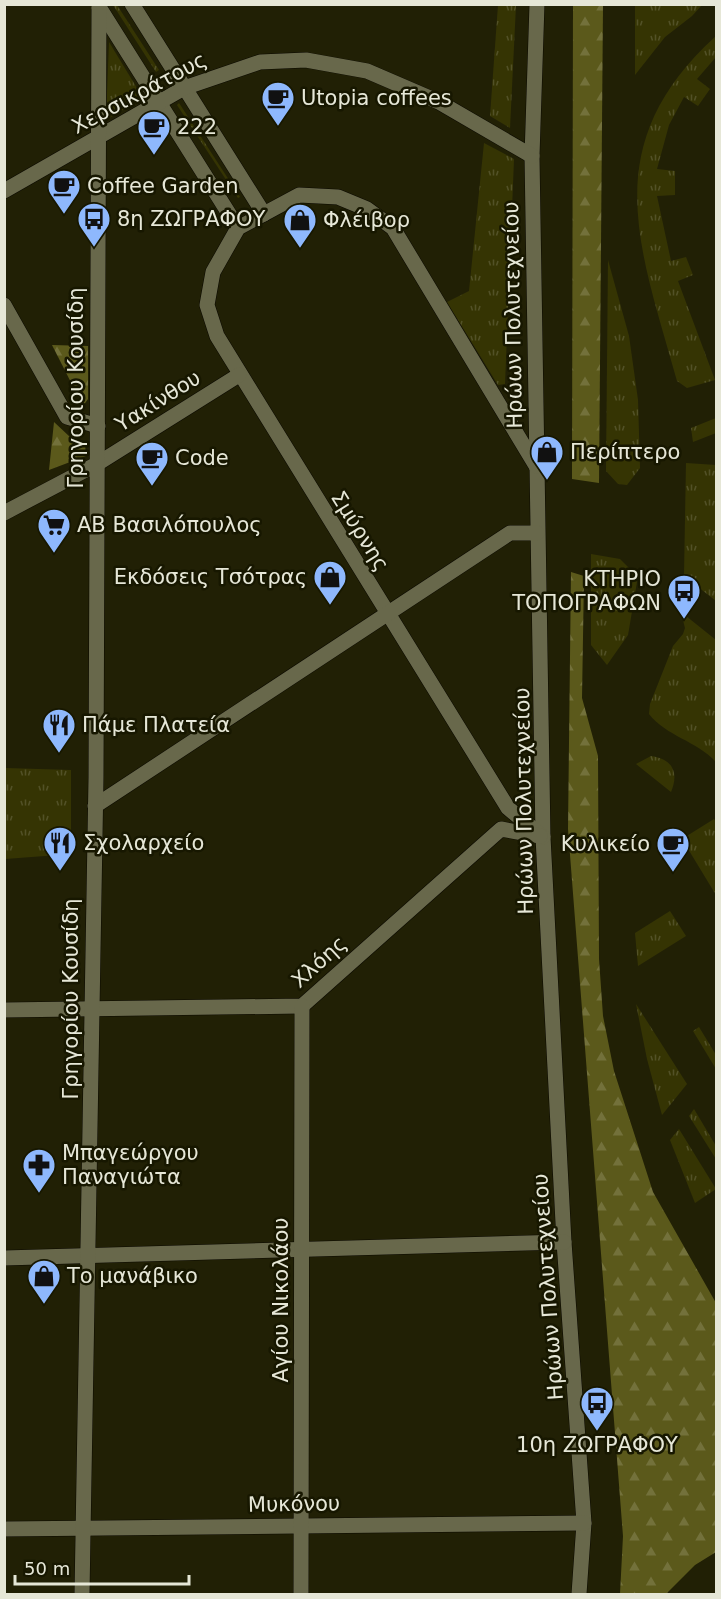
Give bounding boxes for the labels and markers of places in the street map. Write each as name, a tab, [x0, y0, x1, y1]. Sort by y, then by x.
cafe icon: Utopia coffees	[260, 80, 296, 127]
place label: Utopia coffees	[301, 86, 452, 110]
cafe icon: 222	[136, 109, 172, 156]
place label: 222	[177, 115, 217, 139]
cafe icon: Coffee Garden	[46, 168, 82, 215]
place label: Coffee Garden	[87, 174, 238, 198]
bus stop icon: 8η ΖΩΓΡΑΦΟΥ	[76, 201, 112, 248]
shop icon: Φλέιβορ	[282, 202, 318, 249]
place label: 8η ΖΩΓΡΑΦΟΥ	[117, 207, 266, 231]
place label: Φλέιβορ	[323, 208, 410, 232]
shop icon: Περίπτερο	[529, 434, 565, 481]
cafe icon: Code	[134, 440, 170, 487]
place label: Περίπτερο	[570, 440, 680, 464]
place label: Code	[175, 446, 229, 470]
supermarket icon: AB Βασιλόπουλος	[36, 507, 72, 554]
place label: AB Βασιλόπουλος	[77, 513, 262, 537]
shop icon: Εκδόσεις Τσότρας	[312, 559, 348, 606]
place label: Εκδόσεις Τσότρας	[114, 565, 307, 589]
place label: ΚΤΗΡΙΟ ΤΟΠΟΓΡΑΦΩΝ	[511, 567, 661, 615]
bus stop icon: ΚΤΗΡΙΟ ΤΟΠΟΓΡΑΦΩΝ	[666, 573, 702, 620]
restaurant icon: Πάμε Πλατεία	[41, 707, 77, 754]
place label: Πάμε Πλατεία	[82, 713, 230, 737]
restaurant icon: Σχολαρχείο	[42, 825, 78, 872]
cafe icon: Κυλικείο	[655, 826, 691, 873]
place label: Σχολαρχείο	[83, 831, 204, 855]
place label: Κυλικείο	[561, 832, 650, 856]
place label: Μπαγεώργου Παναγιώτα	[62, 1141, 199, 1189]
pharmacy icon: Μπαγεώργου Παναγιώτα	[21, 1147, 57, 1194]
shop icon: Το μανάβικο	[26, 1258, 62, 1305]
place label: Το μανάβικο	[66, 1264, 198, 1288]
bus stop icon: 10η ΖΩΓΡΑΦΟΥ	[579, 1385, 615, 1432]
place label: 10η ΖΩΓΡΑΦΟΥ	[516, 1433, 678, 1457]

